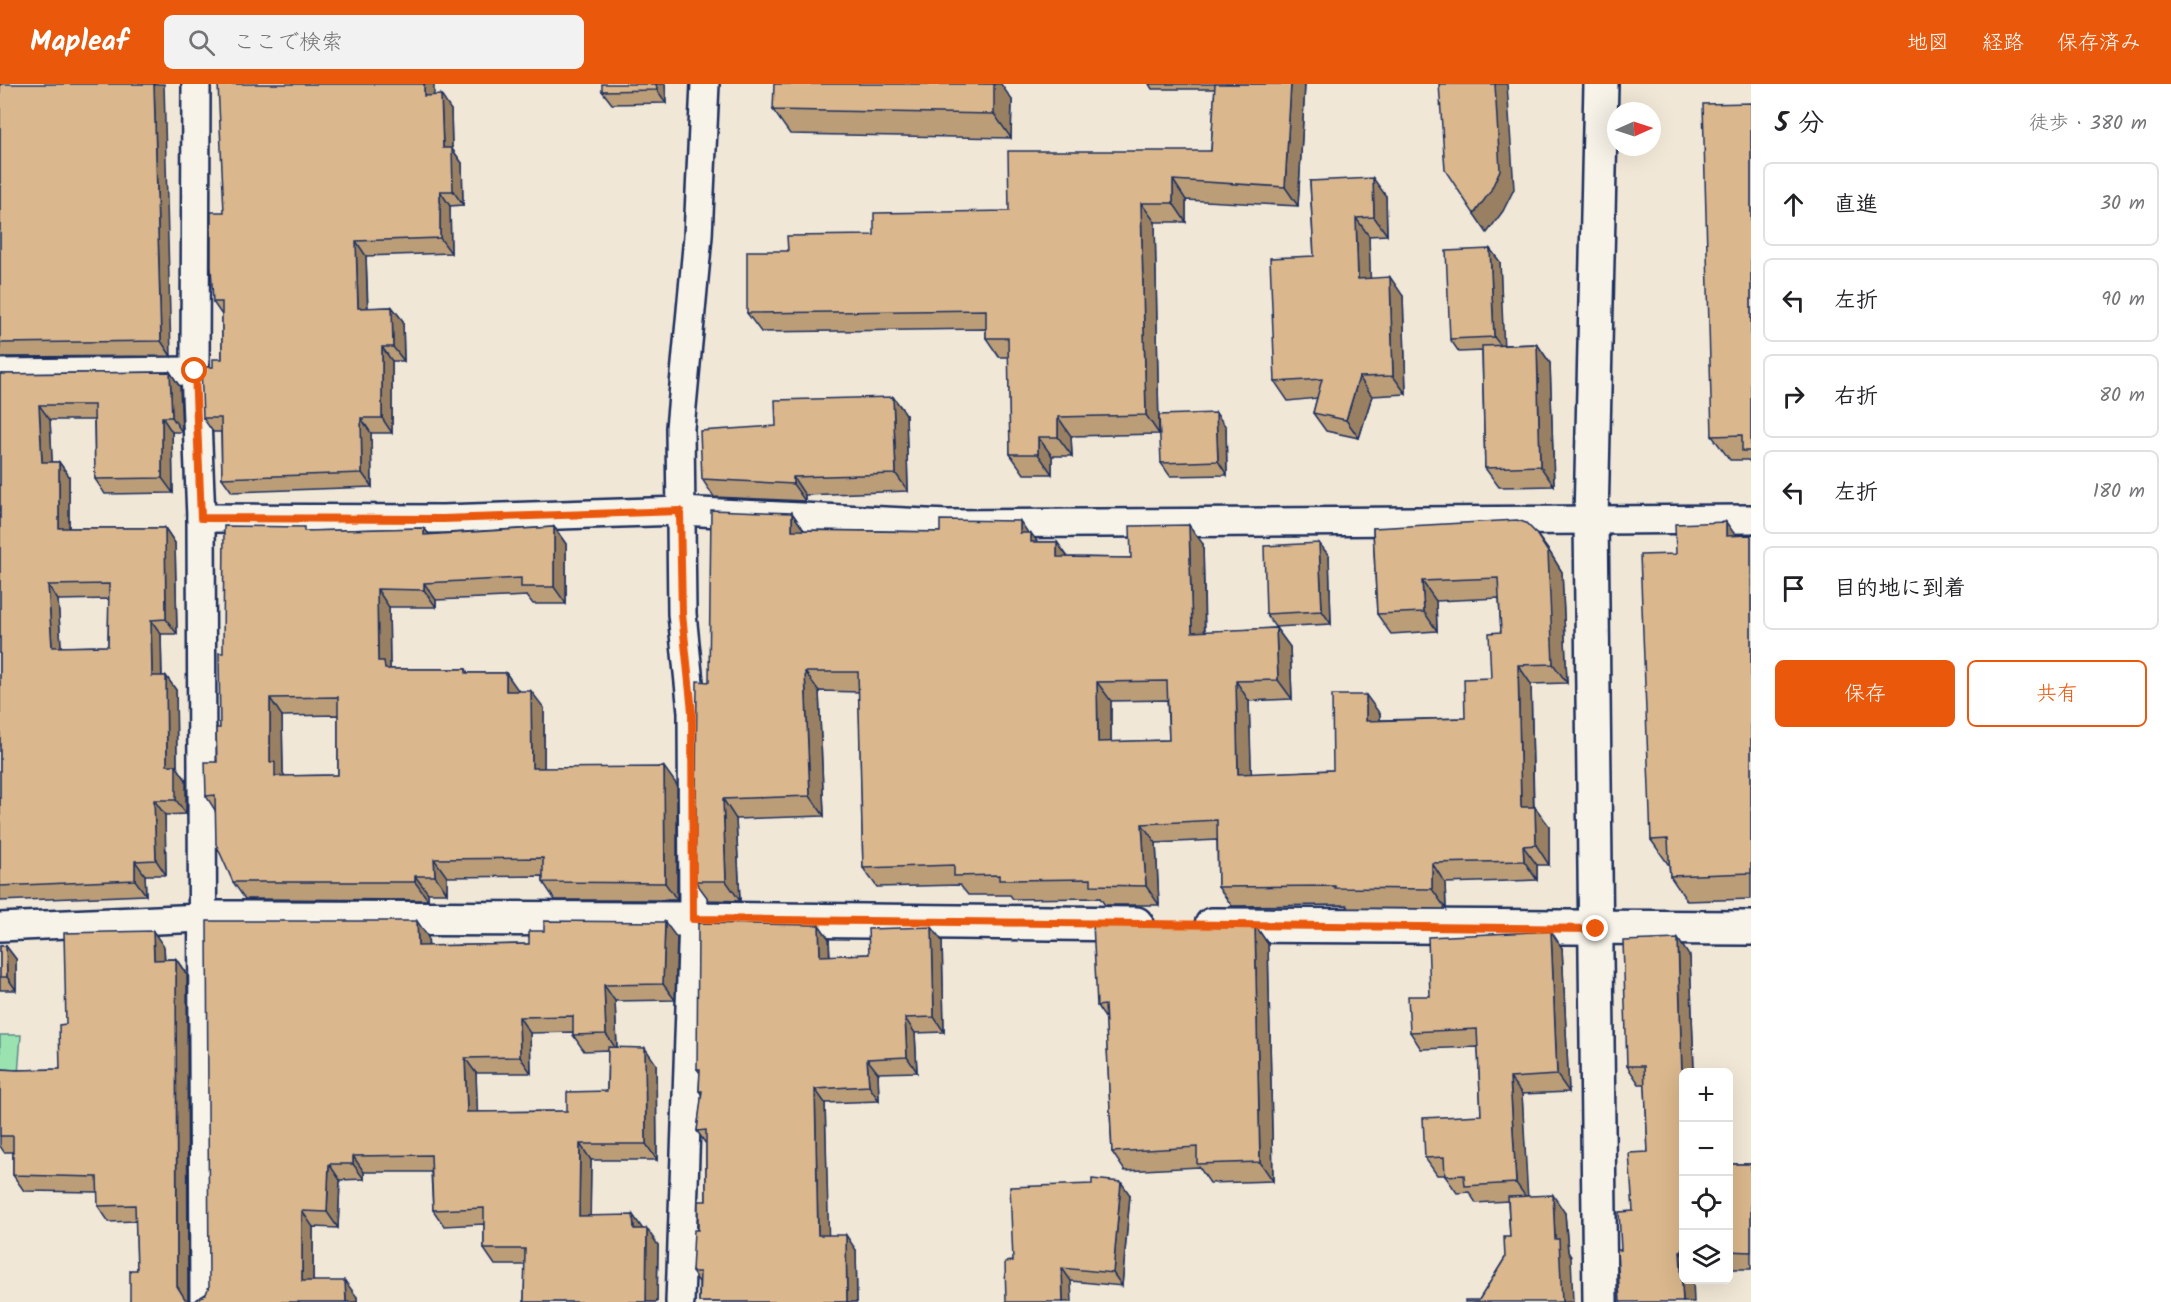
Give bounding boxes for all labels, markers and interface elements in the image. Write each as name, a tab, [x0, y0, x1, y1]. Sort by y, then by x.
search box	[164, 15, 584, 69]
text: Mapleaf	[30, 20, 128, 65]
icon: search	[185, 26, 218, 59]
text: ここで検索	[233, 26, 343, 61]
text: 地図	[1907, 27, 1949, 60]
text: 経路	[1982, 27, 2024, 60]
text: 保存済み	[2057, 27, 2141, 60]
north arrow	[1607, 102, 1661, 156]
text: 5 分	[1775, 103, 1824, 145]
text: 徒歩 · 380 m	[2029, 108, 2147, 140]
icon: ahead	[1777, 188, 1810, 221]
text: 直進	[1834, 188, 1878, 223]
text: 30 m	[2100, 188, 2145, 220]
icon: left	[1777, 284, 1810, 317]
text: 左折	[1834, 284, 1878, 319]
text: 90 m	[2101, 284, 2145, 316]
route start	[181, 357, 207, 383]
icon: right	[1777, 380, 1810, 413]
text: 右折	[1834, 380, 1878, 415]
text: 80 m	[2099, 380, 2145, 412]
icon: left	[1777, 476, 1810, 509]
text: 左折	[1834, 476, 1878, 511]
text: 180 m	[2093, 476, 2145, 508]
icon: arrive	[1777, 572, 1810, 605]
text: 目的地に到着	[1834, 572, 1966, 607]
button: 保存	[1775, 660, 1955, 727]
button: 共有	[1967, 660, 2147, 727]
route end	[1582, 915, 1608, 941]
map controls	[1679, 1068, 1733, 1284]
button: +	[1679, 1068, 1733, 1122]
button: −	[1679, 1122, 1733, 1176]
button: locate	[1679, 1176, 1733, 1230]
button: layers	[1679, 1230, 1733, 1284]

